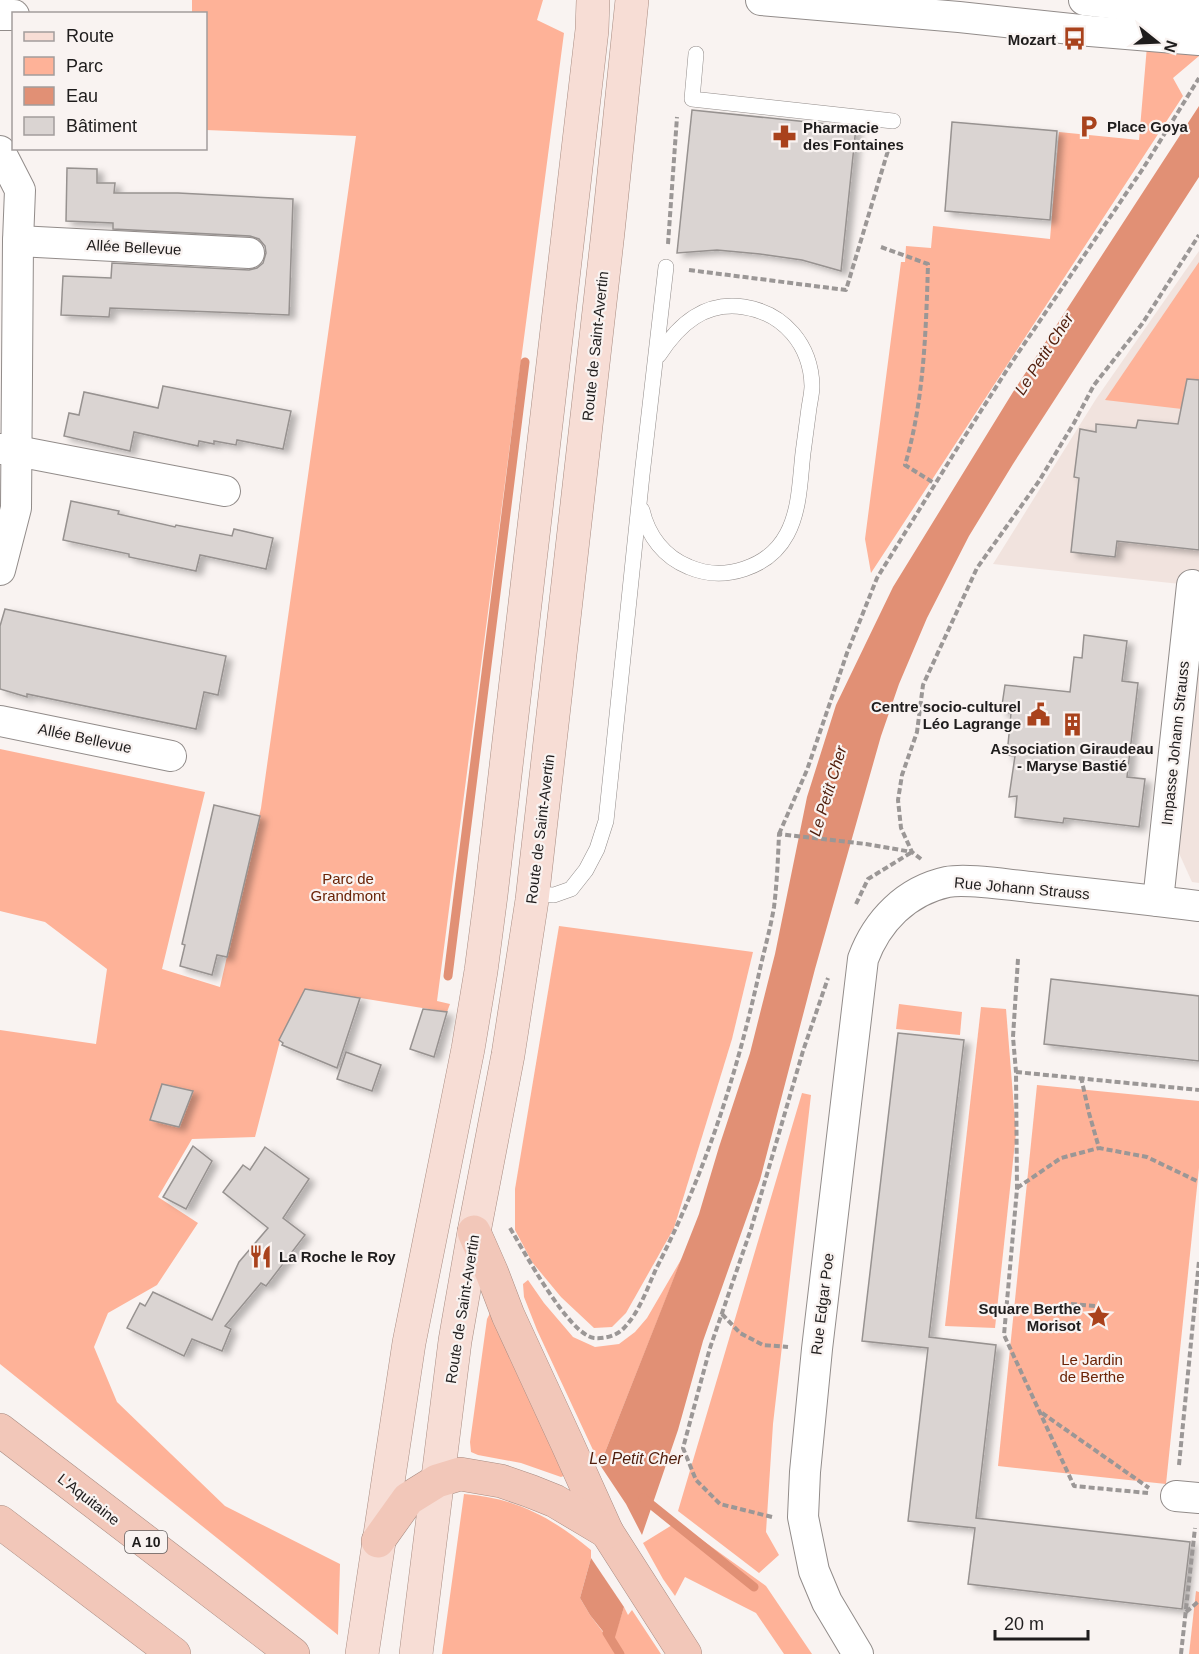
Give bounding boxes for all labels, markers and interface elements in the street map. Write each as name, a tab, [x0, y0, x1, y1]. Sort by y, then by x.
legend	[12, 12, 207, 150]
north arrow	[1127, 12, 1187, 72]
text: Route	[66, 26, 114, 46]
bus stop icon: Mozart	[1061, 26, 1087, 52]
place label: Mozart	[1008, 31, 1056, 48]
text: N	[1161, 38, 1181, 55]
text: Parc	[66, 56, 103, 76]
text: Eau	[66, 86, 98, 106]
parking icon: Place Goya	[1076, 113, 1102, 139]
text: Bâtiment	[66, 116, 137, 136]
place label: Place Goya	[1107, 118, 1189, 135]
place label: Pharmacie des Fontaines	[803, 119, 904, 153]
pharmacy icon: Pharmacie des Fontaines	[772, 123, 798, 149]
street label: Allée Bellevue	[86, 236, 182, 258]
street label: Route de Saint-Avertin	[579, 270, 611, 422]
water label: Le Petit Cher	[1011, 310, 1077, 398]
street label: Impasse Johann Strauss	[1158, 660, 1192, 826]
place label: Centre socio-culturel Léo Lagrange	[871, 698, 1021, 732]
public building icon: Centre socio-culturel Léo Lagrange	[1026, 702, 1052, 728]
building icon: Association Giraudeau - Maryse Bastié	[1059, 711, 1085, 737]
street label: Allée Bellevue	[37, 720, 133, 756]
place label: Association Giraudeau - Maryse Bastié	[990, 740, 1154, 774]
water label: Le Petit Cher	[806, 743, 850, 838]
street label: Route de Saint-Avertin	[522, 753, 558, 905]
park label: Parc de Grandmont	[310, 870, 386, 904]
street label: Rue Johann Strauss	[954, 874, 1090, 902]
street label: Route de Saint-Avertin	[442, 1233, 482, 1385]
restaurant icon: La Roche le Roy	[248, 1243, 274, 1269]
place label: La Roche le Roy	[279, 1248, 396, 1265]
street label: Rue Edgar Poe	[807, 1252, 837, 1356]
place label: Square Berthe Morisot	[978, 1300, 1081, 1334]
place icon: Square Berthe Morisot	[1086, 1304, 1112, 1330]
park label: Le Jardin de Berthe	[1059, 1351, 1125, 1385]
water label: Le Petit Cher	[589, 1450, 683, 1467]
street label: L'Aquitaine	[55, 1470, 123, 1528]
road number: A 10	[125, 1531, 167, 1553]
scale bar	[995, 1603, 1088, 1641]
text: 20 m	[1004, 1614, 1044, 1634]

